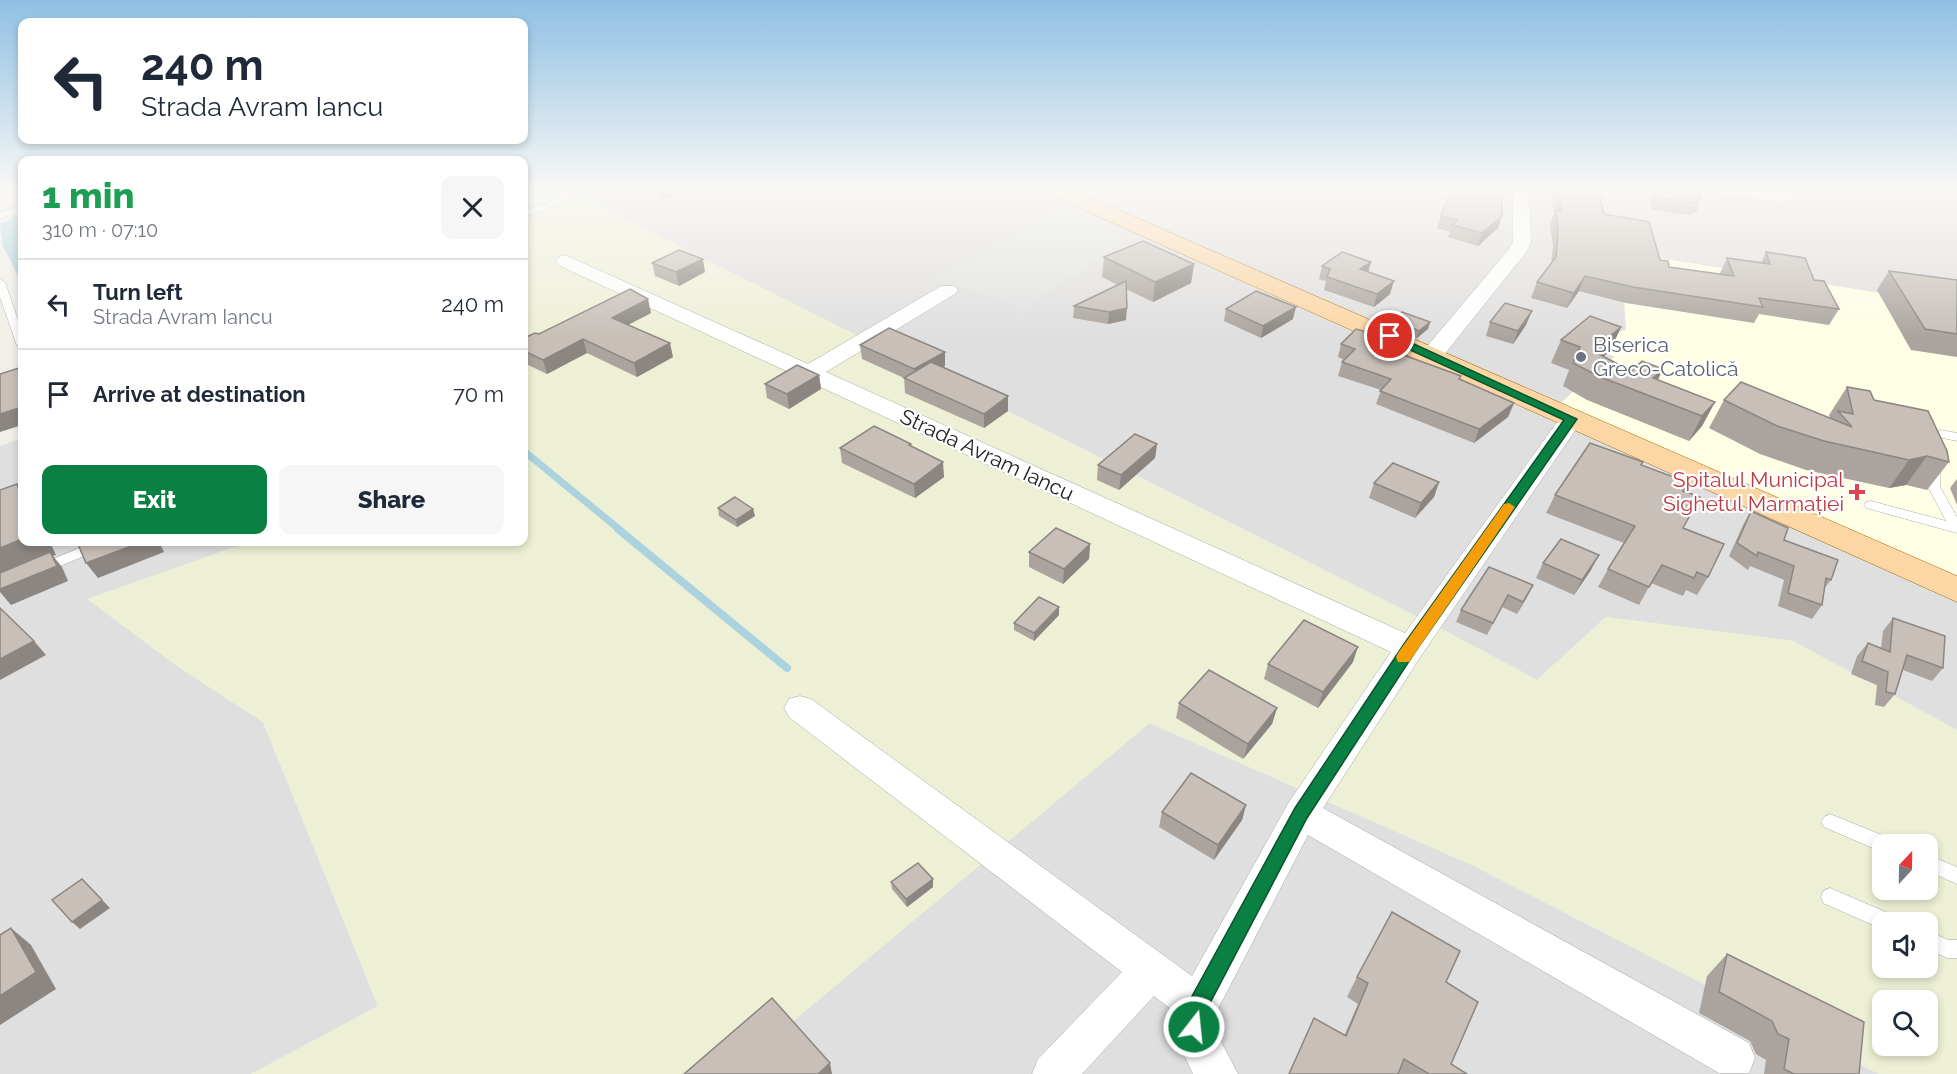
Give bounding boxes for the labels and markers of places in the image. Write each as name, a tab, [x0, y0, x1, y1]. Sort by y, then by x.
pin	[1364, 310, 1415, 361]
place label: Biserica Greco-Catolică	[1593, 332, 1739, 381]
marker: Biserica Greco-Catolică	[1574, 350, 1588, 364]
place label: Spitalul Municipal Sighetul Marmației	[1663, 467, 1844, 516]
marker: Spitalul Municipal Sighetul Marmației	[1848, 483, 1866, 501]

